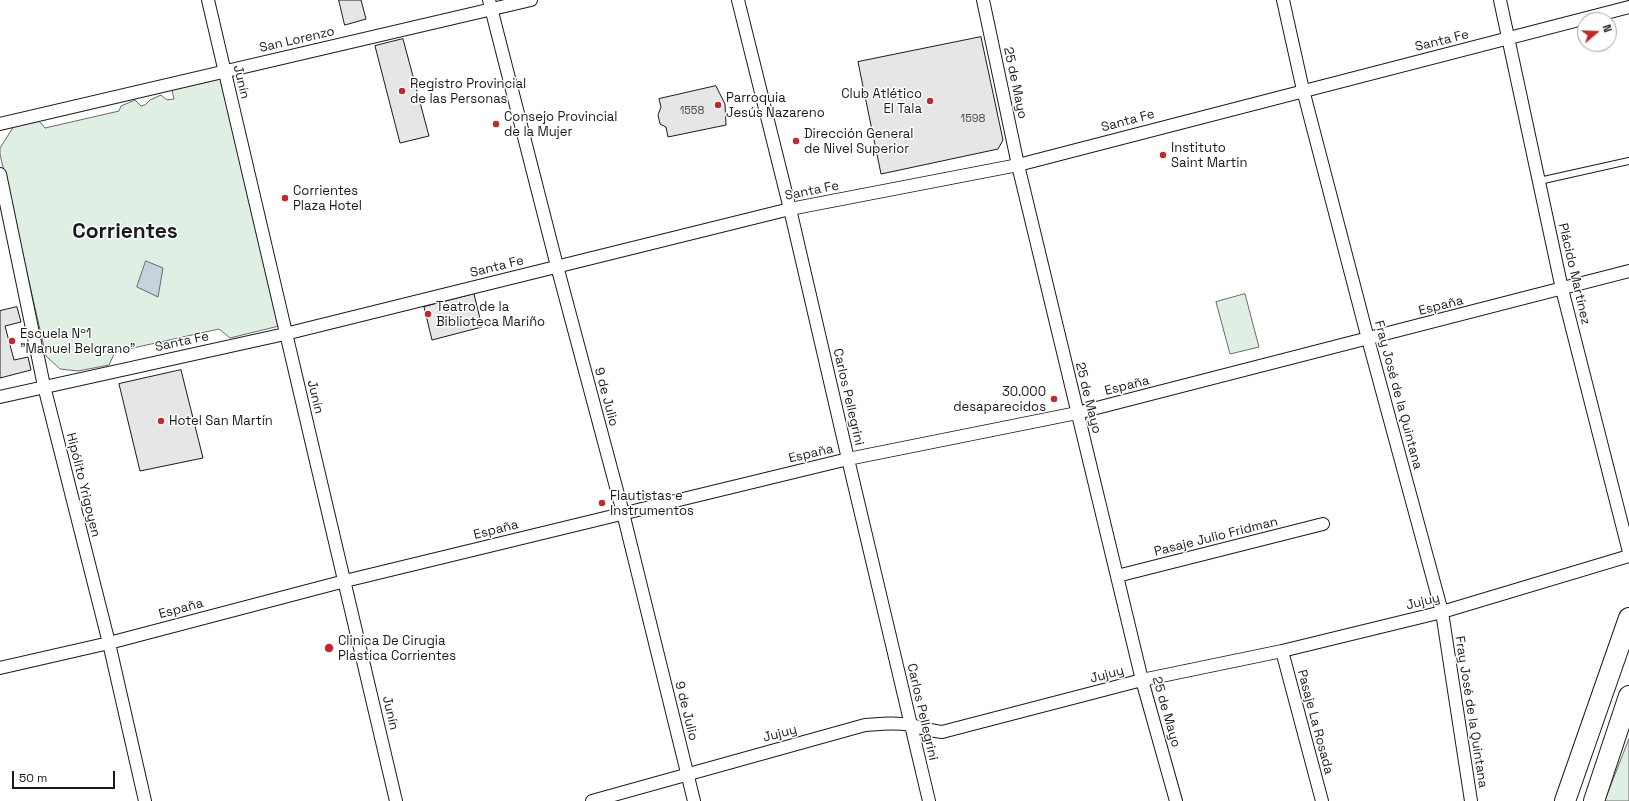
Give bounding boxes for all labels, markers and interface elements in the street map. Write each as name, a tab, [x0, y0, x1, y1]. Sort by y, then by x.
north arrow	[1577, 12, 1617, 52]
text: N	[1600, 23, 1615, 34]
street label: San Lorenzo	[258, 24, 336, 56]
street label: Santa Fe	[1414, 27, 1470, 55]
street label: 25 de Mayo	[1000, 46, 1030, 120]
street label: Junín	[229, 63, 253, 101]
place label: Registro Provincial de las Personas	[410, 76, 526, 107]
marker: Registro Provincial de las Personas	[397, 86, 407, 96]
place label: Club Atlético El Tala	[841, 86, 922, 117]
place label: Parroquia Jesús Nazareno	[726, 90, 825, 121]
marker: Club Atlético El Tala	[925, 96, 935, 106]
marker: Parroquia Jesús Nazareno	[713, 100, 723, 110]
house number: 1558	[680, 104, 704, 118]
street label: Santa Fe	[1100, 106, 1156, 136]
place label: Consejo Provincial de la Mujer	[504, 109, 618, 140]
house number: 1598	[961, 112, 985, 126]
marker: Consejo Provincial de la Mujer	[491, 119, 501, 129]
place label: Dirección General de Nivel Superior	[804, 126, 914, 157]
marker: Dirección General de Nivel Superior	[791, 136, 801, 146]
place label: Instituto Saint Martin	[1171, 140, 1247, 171]
marker: Instituto Saint Martin	[1158, 150, 1168, 160]
street label: Santa Fe	[784, 178, 840, 204]
place label: Corrientes Plaza Hotel	[293, 183, 362, 214]
marker: Corrientes Plaza Hotel	[280, 193, 290, 203]
district label: Corrientes	[72, 219, 178, 245]
street label: Plácido Martínez	[1555, 222, 1593, 326]
street label: Santa Fe	[469, 253, 525, 281]
street label: España	[1417, 293, 1465, 319]
place label: Teatro de la Biblioteca Mariño	[436, 299, 545, 330]
marker: Teatro de la Biblioteca Mariño	[423, 309, 433, 319]
street label: Fray José de la Quintana	[1371, 319, 1425, 471]
place label: Escuela Nº1 "Manuel Belgrano"	[20, 326, 135, 357]
street label: Santa Fe	[154, 329, 210, 355]
marker: Escuela Nº1 "Manuel Belgrano"	[7, 336, 17, 346]
street label: Carlos Pellegrini	[829, 347, 867, 447]
street label: 25 de Mayo	[1072, 361, 1104, 435]
street label: 9 de Julio	[591, 366, 621, 428]
street label: España	[1103, 373, 1151, 399]
street label: Junín	[303, 378, 327, 416]
place label: 30.000 desaparecidos	[953, 384, 1046, 415]
marker: 30.000 desaparecidos	[1049, 394, 1059, 404]
place label: Hotel San Martín	[169, 413, 273, 429]
marker: Hotel San Martín	[156, 416, 166, 426]
street label: Hipólito Yrigoyen	[63, 431, 103, 539]
street label: España	[787, 441, 835, 467]
place label: Flautistas e Instrumentos	[610, 488, 694, 519]
marker: Flautistas e Instrumentos	[597, 498, 607, 508]
street label: Pasaje Julio Fridman	[1153, 514, 1279, 560]
street label: España	[472, 517, 520, 543]
street label: Jujuy	[1404, 590, 1442, 614]
street label: España	[157, 596, 205, 622]
place label: Clinica De Cirugia Plastica Corrientes	[338, 633, 456, 664]
street label: Fray José de la Quintana	[1451, 635, 1491, 789]
marker: Clinica De Cirugia Plastica Corrientes	[323, 642, 335, 654]
street label: Carlos Pellegrini	[903, 662, 941, 762]
street label: Jujuy	[1088, 663, 1126, 687]
street label: Pasaje La Rosada	[1294, 668, 1336, 776]
street label: 25 de Mayo	[1148, 675, 1184, 749]
street label: 9 de Julio	[671, 680, 701, 742]
street label: Junín	[379, 694, 401, 732]
street label: Jujuy	[761, 722, 799, 746]
scale bar	[14, 763, 117, 789]
text: 50 m	[19, 770, 47, 786]

